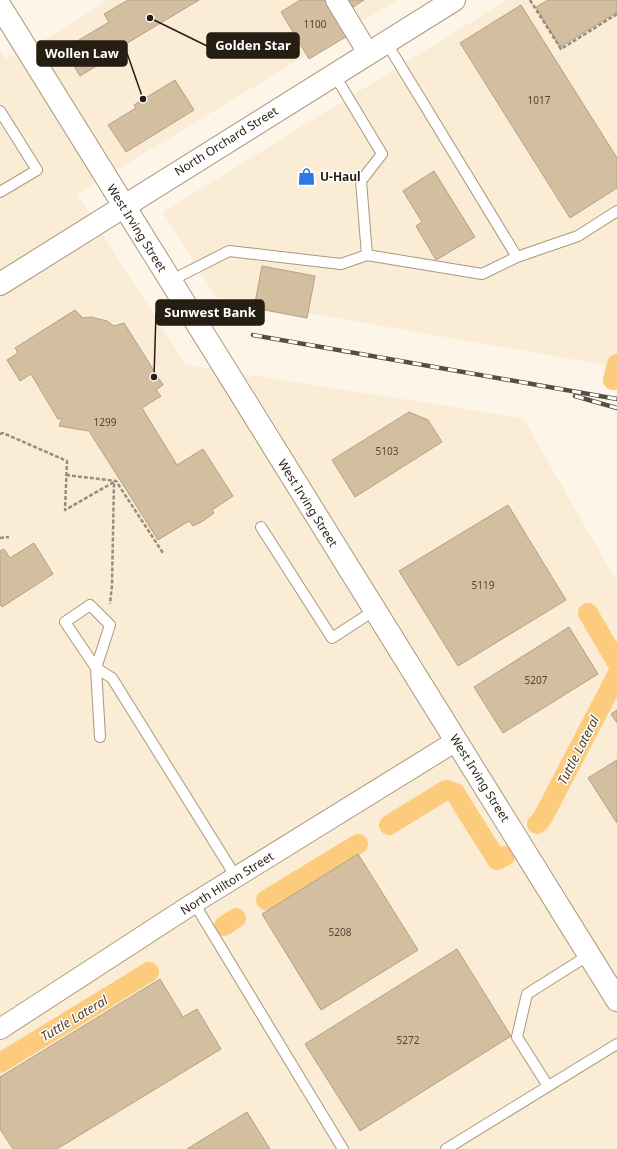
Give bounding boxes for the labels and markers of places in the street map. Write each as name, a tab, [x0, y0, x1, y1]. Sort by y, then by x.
callout: Golden Star	[207, 33, 299, 58]
callout: Wollen Law	[37, 41, 127, 66]
shop icon: U-Haul	[297, 166, 317, 186]
place label: U-Haul	[320, 168, 361, 185]
callout: Sunwest Bank	[156, 300, 264, 325]

